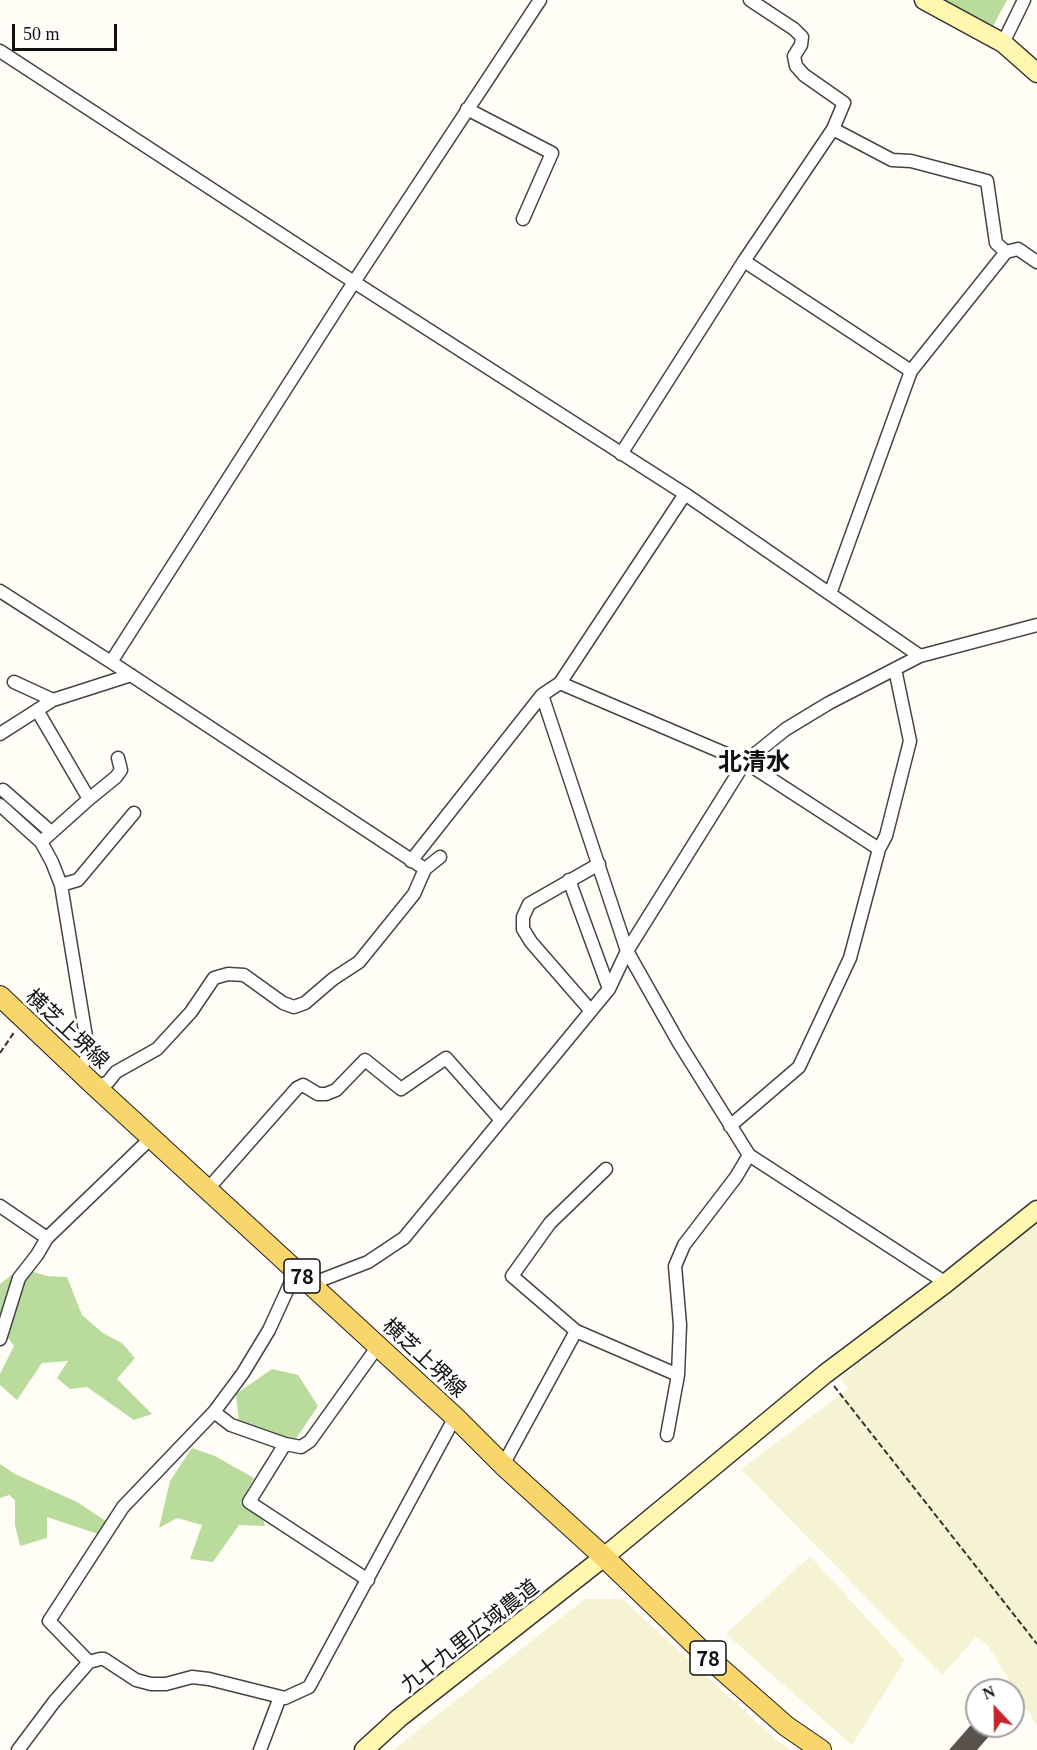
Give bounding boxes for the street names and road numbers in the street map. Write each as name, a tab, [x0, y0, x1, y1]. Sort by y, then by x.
street label: 横芝上堺線	[21, 983, 115, 1073]
road number: 78	[284, 1259, 320, 1293]
street label: 横芝上堺線	[378, 1312, 472, 1402]
street label: 九十九里広域農道	[395, 1573, 543, 1697]
road number: 78	[690, 1641, 726, 1675]

